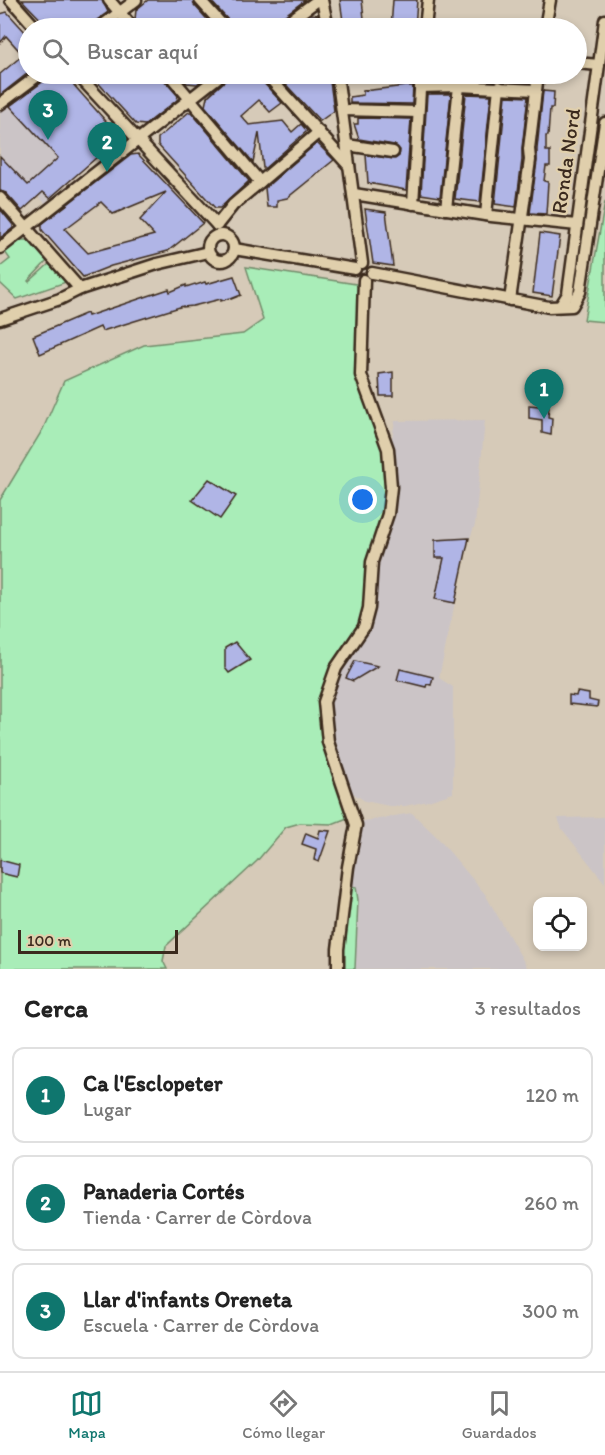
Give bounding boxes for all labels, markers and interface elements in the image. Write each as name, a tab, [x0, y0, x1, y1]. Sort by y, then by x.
search box	[18, 18, 587, 84]
icon: search	[39, 35, 72, 68]
text: Buscar aquí	[87, 38, 198, 65]
pin: 3	[28, 90, 68, 140]
street label: Ronda Nord	[546, 106, 585, 215]
pin: 2	[88, 122, 126, 172]
pin: 1	[524, 370, 564, 419]
your location	[348, 485, 377, 514]
map controls	[533, 897, 587, 951]
button: locate	[533, 897, 587, 951]
scale bar	[18, 927, 178, 954]
text: 100 m	[27, 931, 71, 950]
text: Cerca	[24, 992, 88, 1024]
text: 3 resultados	[475, 996, 581, 1020]
text: Ca l'Esclopeter	[83, 1070, 223, 1097]
text: 1	[41, 1083, 50, 1107]
text: 120 m	[526, 1083, 579, 1107]
text: Lugar	[83, 1097, 132, 1121]
text: Panaderia Cortés	[83, 1178, 245, 1205]
text: 2	[40, 1191, 51, 1215]
text: 260 m	[524, 1191, 579, 1215]
text: Tienda · Carrer de Còrdova	[83, 1205, 312, 1229]
text: Llar d'infants Oreneta	[83, 1286, 292, 1313]
text: 3	[40, 1299, 51, 1323]
text: 300 m	[522, 1299, 579, 1323]
text: Escuela · Carrer de Còrdova	[83, 1313, 319, 1337]
tab: Mapa	[68, 1387, 106, 1442]
tab: Cómo llegar	[242, 1387, 325, 1442]
tab: Guardados	[462, 1387, 537, 1442]

